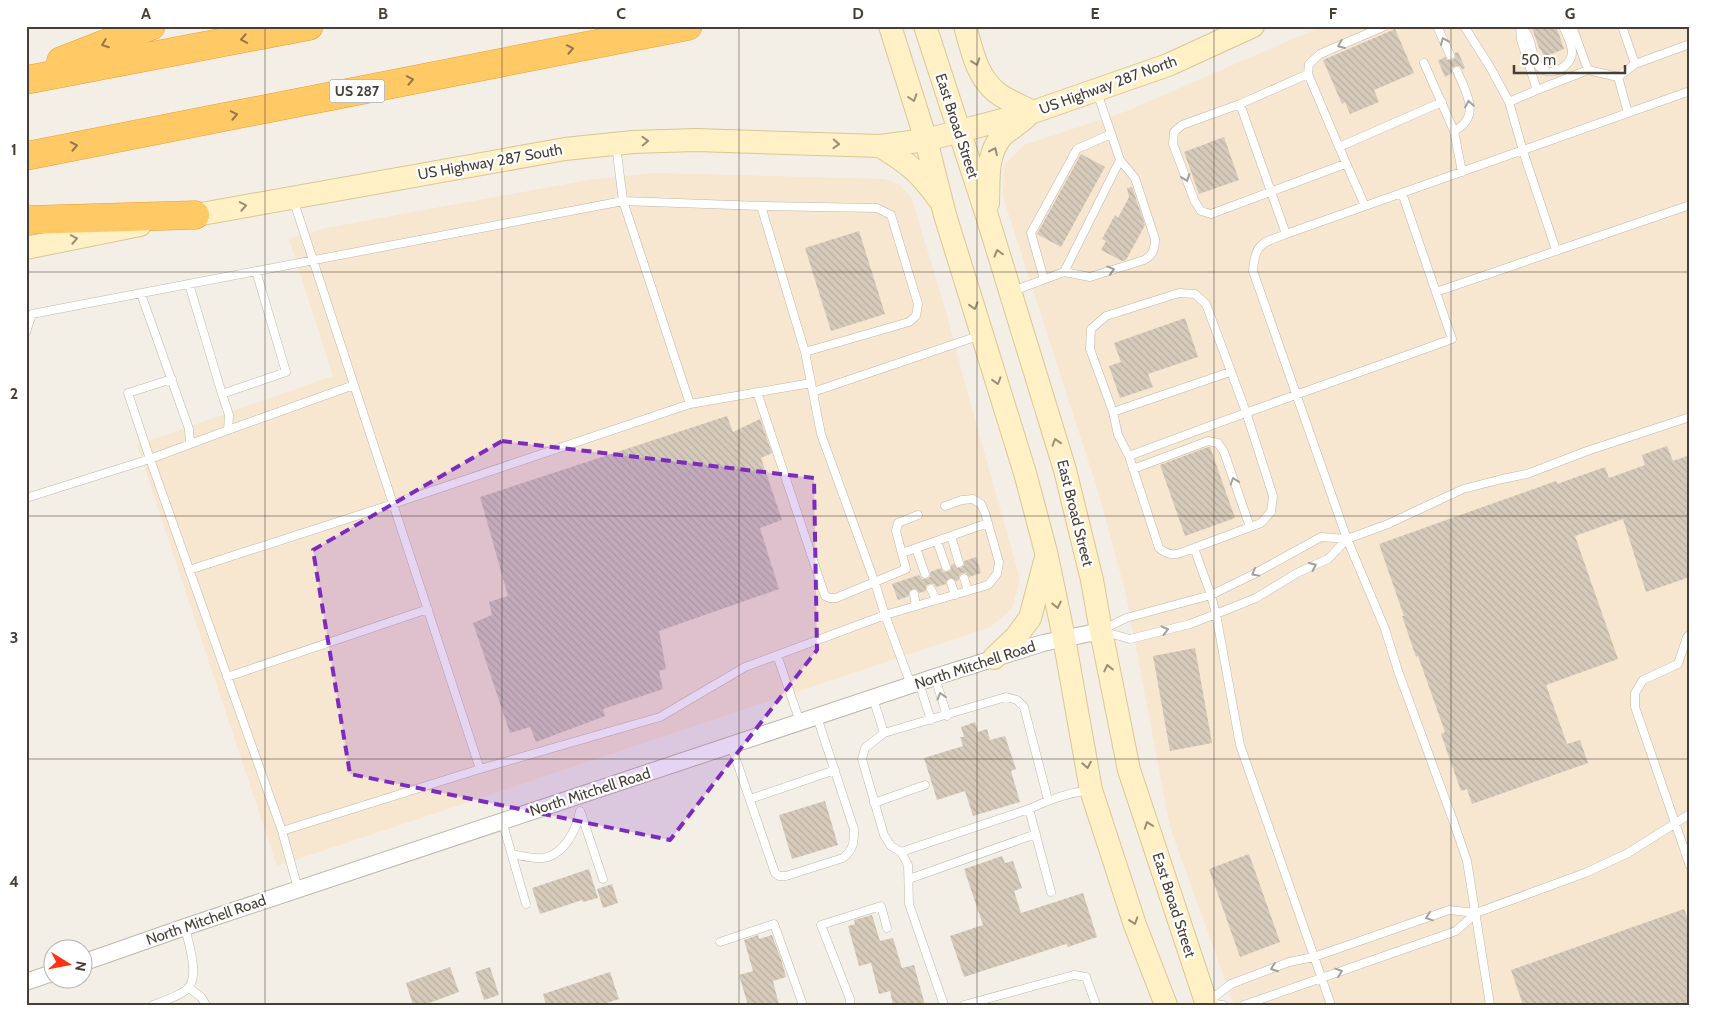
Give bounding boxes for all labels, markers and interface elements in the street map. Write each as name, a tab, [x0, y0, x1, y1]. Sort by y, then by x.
text: A	[141, 4, 151, 23]
text: B	[378, 4, 388, 23]
text: C	[616, 4, 626, 23]
text: D	[852, 4, 864, 23]
text: E	[1090, 4, 1100, 23]
text: F	[1329, 4, 1338, 23]
text: G	[1565, 4, 1575, 23]
one-way arrow	[240, 33, 248, 43]
one-way arrow	[1439, 37, 1449, 45]
one-way arrow	[101, 38, 110, 48]
one-way arrow	[1337, 39, 1346, 49]
scale bar	[1514, 42, 1625, 74]
one-way arrow	[565, 45, 574, 55]
text: 50 m	[1521, 51, 1556, 69]
street label: US Highway 287 North	[1037, 52, 1179, 118]
one-way arrow	[970, 58, 980, 66]
street label: East Broad Street	[932, 71, 982, 181]
one-way arrow	[406, 76, 415, 86]
road number: US 287	[330, 80, 384, 102]
one-way arrow	[907, 93, 917, 102]
one-way arrow	[1464, 99, 1474, 108]
one-way arrow	[229, 110, 238, 121]
one-way arrow	[641, 136, 649, 147]
one-way arrow	[832, 139, 840, 150]
text: 1	[11, 140, 17, 159]
street label: US Highway 287 South	[416, 140, 564, 184]
one-way arrow	[70, 141, 78, 152]
one-way arrow	[988, 147, 998, 156]
one-way arrow	[1180, 173, 1190, 182]
one-way arrow	[239, 201, 247, 212]
one-way arrow	[70, 234, 78, 244]
one-way arrow	[993, 249, 1003, 258]
one-way arrow	[1106, 266, 1114, 276]
one-way arrow	[968, 301, 978, 310]
one-way arrow	[991, 377, 1001, 385]
text: 2	[10, 384, 18, 403]
one-way arrow	[1052, 438, 1062, 446]
street label: East Broad Street	[1053, 458, 1097, 568]
one-way arrow	[1230, 478, 1240, 486]
one-way arrow	[1308, 561, 1317, 572]
one-way arrow	[1251, 567, 1260, 577]
one-way arrow	[1052, 601, 1062, 610]
one-way arrow	[1160, 625, 1169, 636]
text: 3	[10, 628, 18, 647]
street label: North Mitchell Road	[912, 637, 1038, 693]
one-way arrow	[1104, 664, 1114, 672]
one-way arrow	[936, 693, 946, 701]
one-way arrow	[1081, 761, 1091, 770]
street label: North Mitchell Road	[527, 764, 653, 820]
one-way arrow	[1144, 822, 1154, 830]
street label: East Broad Street	[1149, 850, 1199, 960]
text: 4	[9, 872, 19, 891]
street label: North Mitchell Road	[144, 891, 268, 949]
one-way arrow	[1425, 911, 1433, 921]
one-way arrow	[1128, 916, 1138, 924]
north arrow	[42, 938, 92, 988]
text: N	[71, 960, 91, 973]
one-way arrow	[1271, 962, 1279, 972]
one-way arrow	[1335, 968, 1343, 978]

